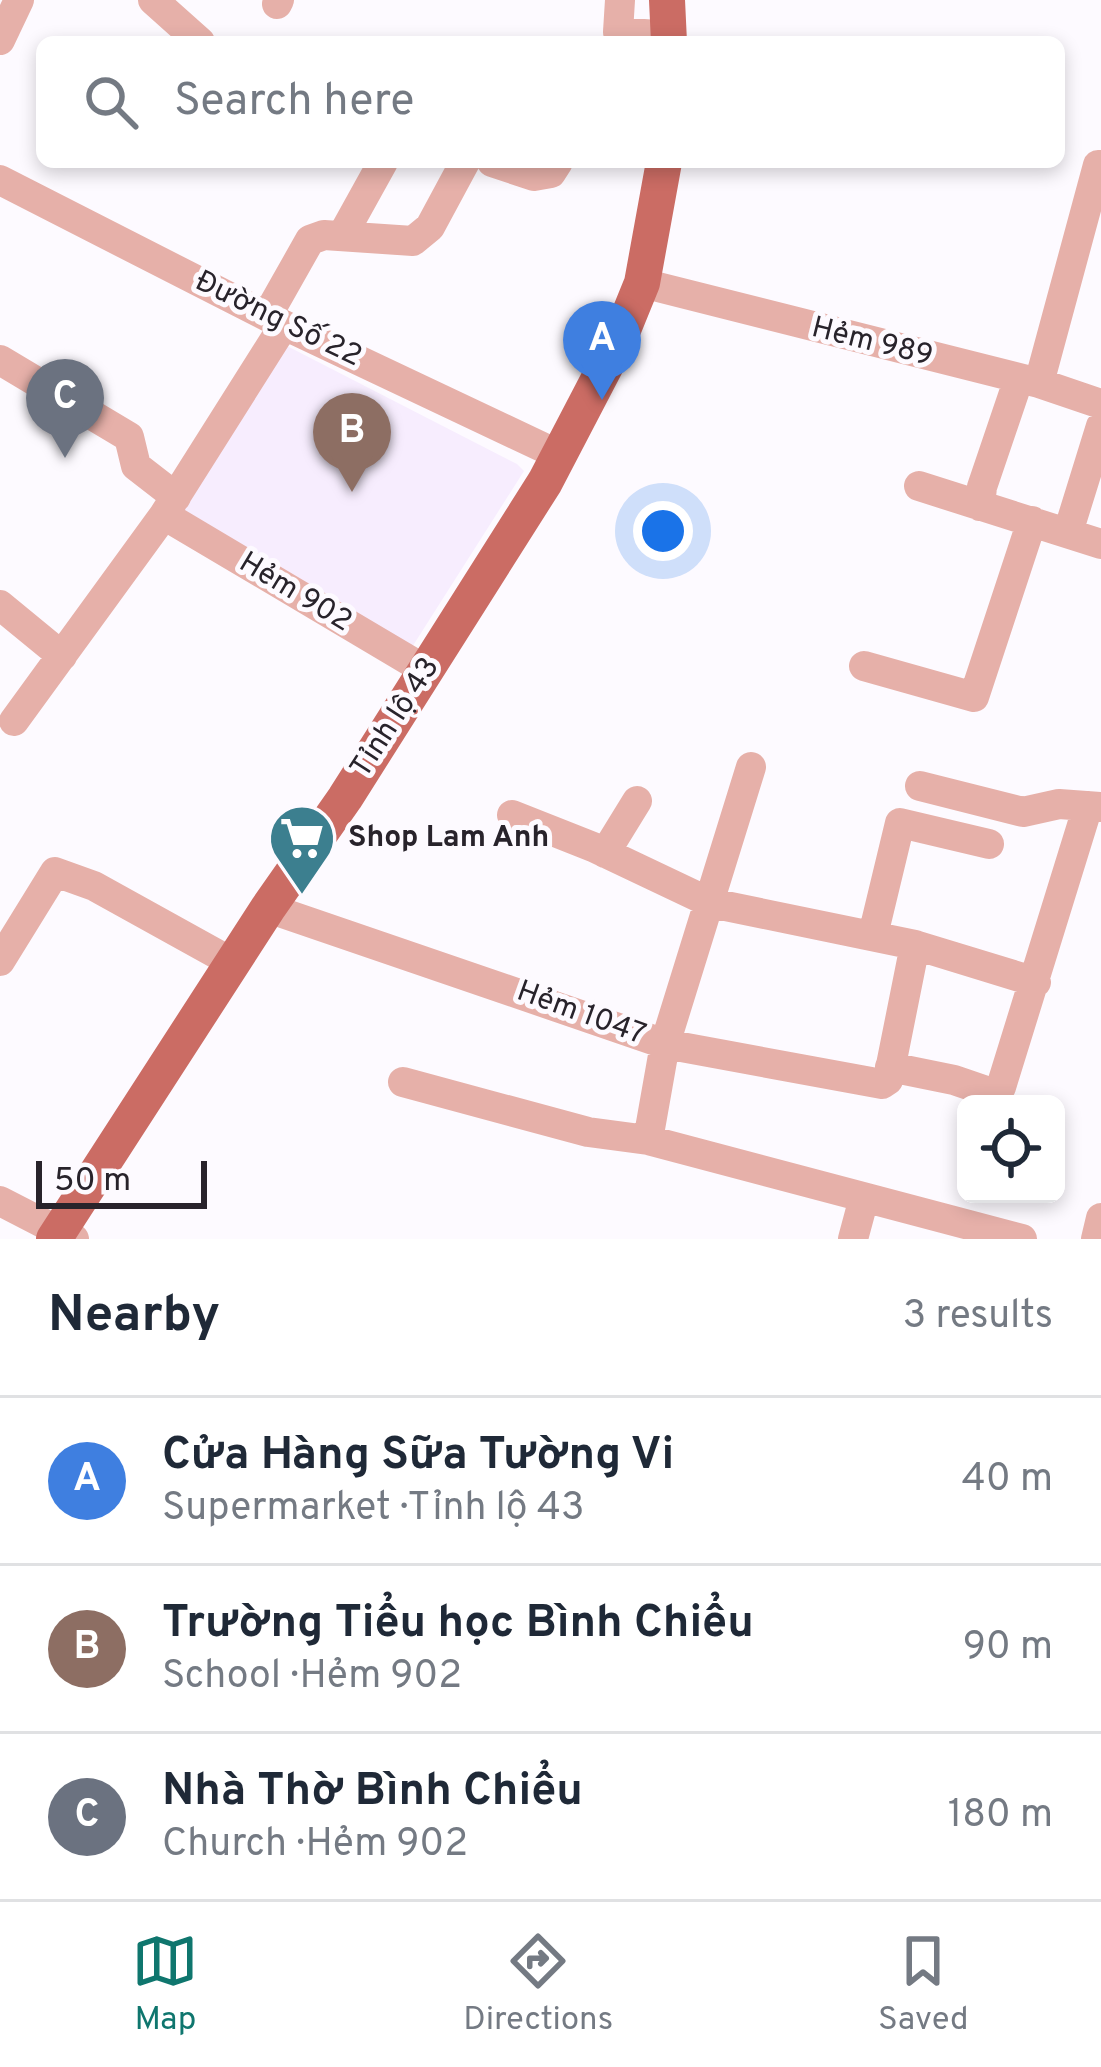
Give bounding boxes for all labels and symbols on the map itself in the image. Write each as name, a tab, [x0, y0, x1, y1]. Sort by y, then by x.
street label: Đường Số 22	[189, 263, 368, 376]
pin: A	[563, 301, 641, 400]
street label: Hẻm 989	[808, 310, 936, 376]
pin: C	[26, 359, 104, 458]
pin: B	[313, 393, 391, 492]
your location	[633, 501, 693, 561]
street label: Hẻm 902	[232, 545, 358, 641]
street label: Tỉnh lộ 43	[343, 651, 449, 785]
supermarket icon: Shop Lam Anh	[267, 803, 337, 897]
place label: Shop Lam Anh	[348, 820, 549, 857]
street label: Hẻm 1047	[512, 974, 650, 1054]
scale bar	[36, 1155, 207, 1208]

